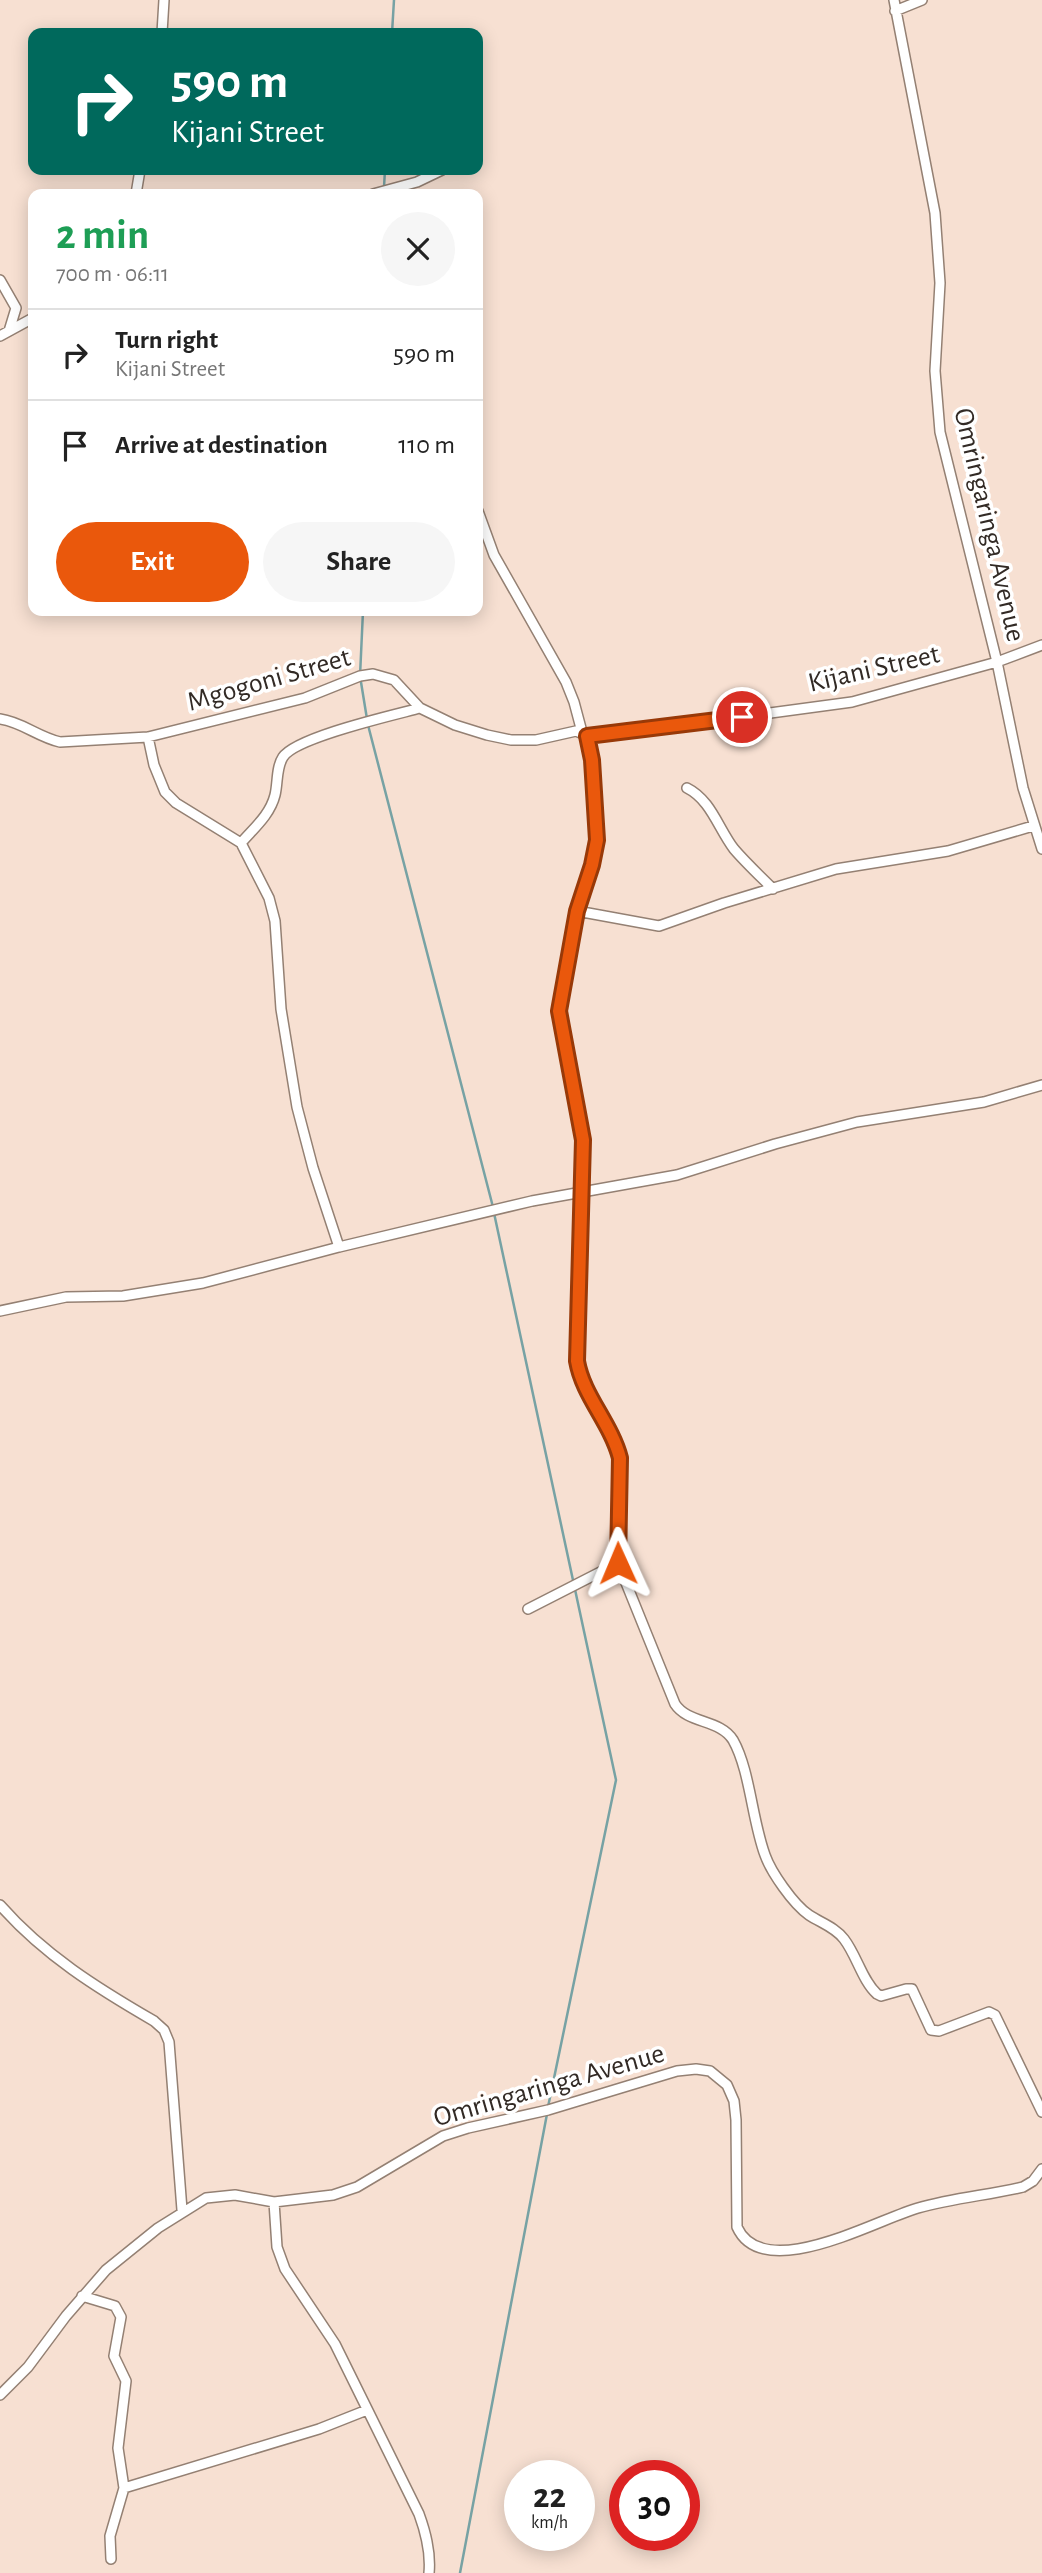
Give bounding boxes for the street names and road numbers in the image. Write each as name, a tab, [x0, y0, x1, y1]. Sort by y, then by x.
street label: Omringaringa Avenue	[948, 405, 1030, 645]
street label: Kijani Street	[806, 640, 942, 698]
street label: Mgogoni Street	[184, 643, 354, 717]
street label: Omringaringa Avenue	[430, 2040, 668, 2132]

